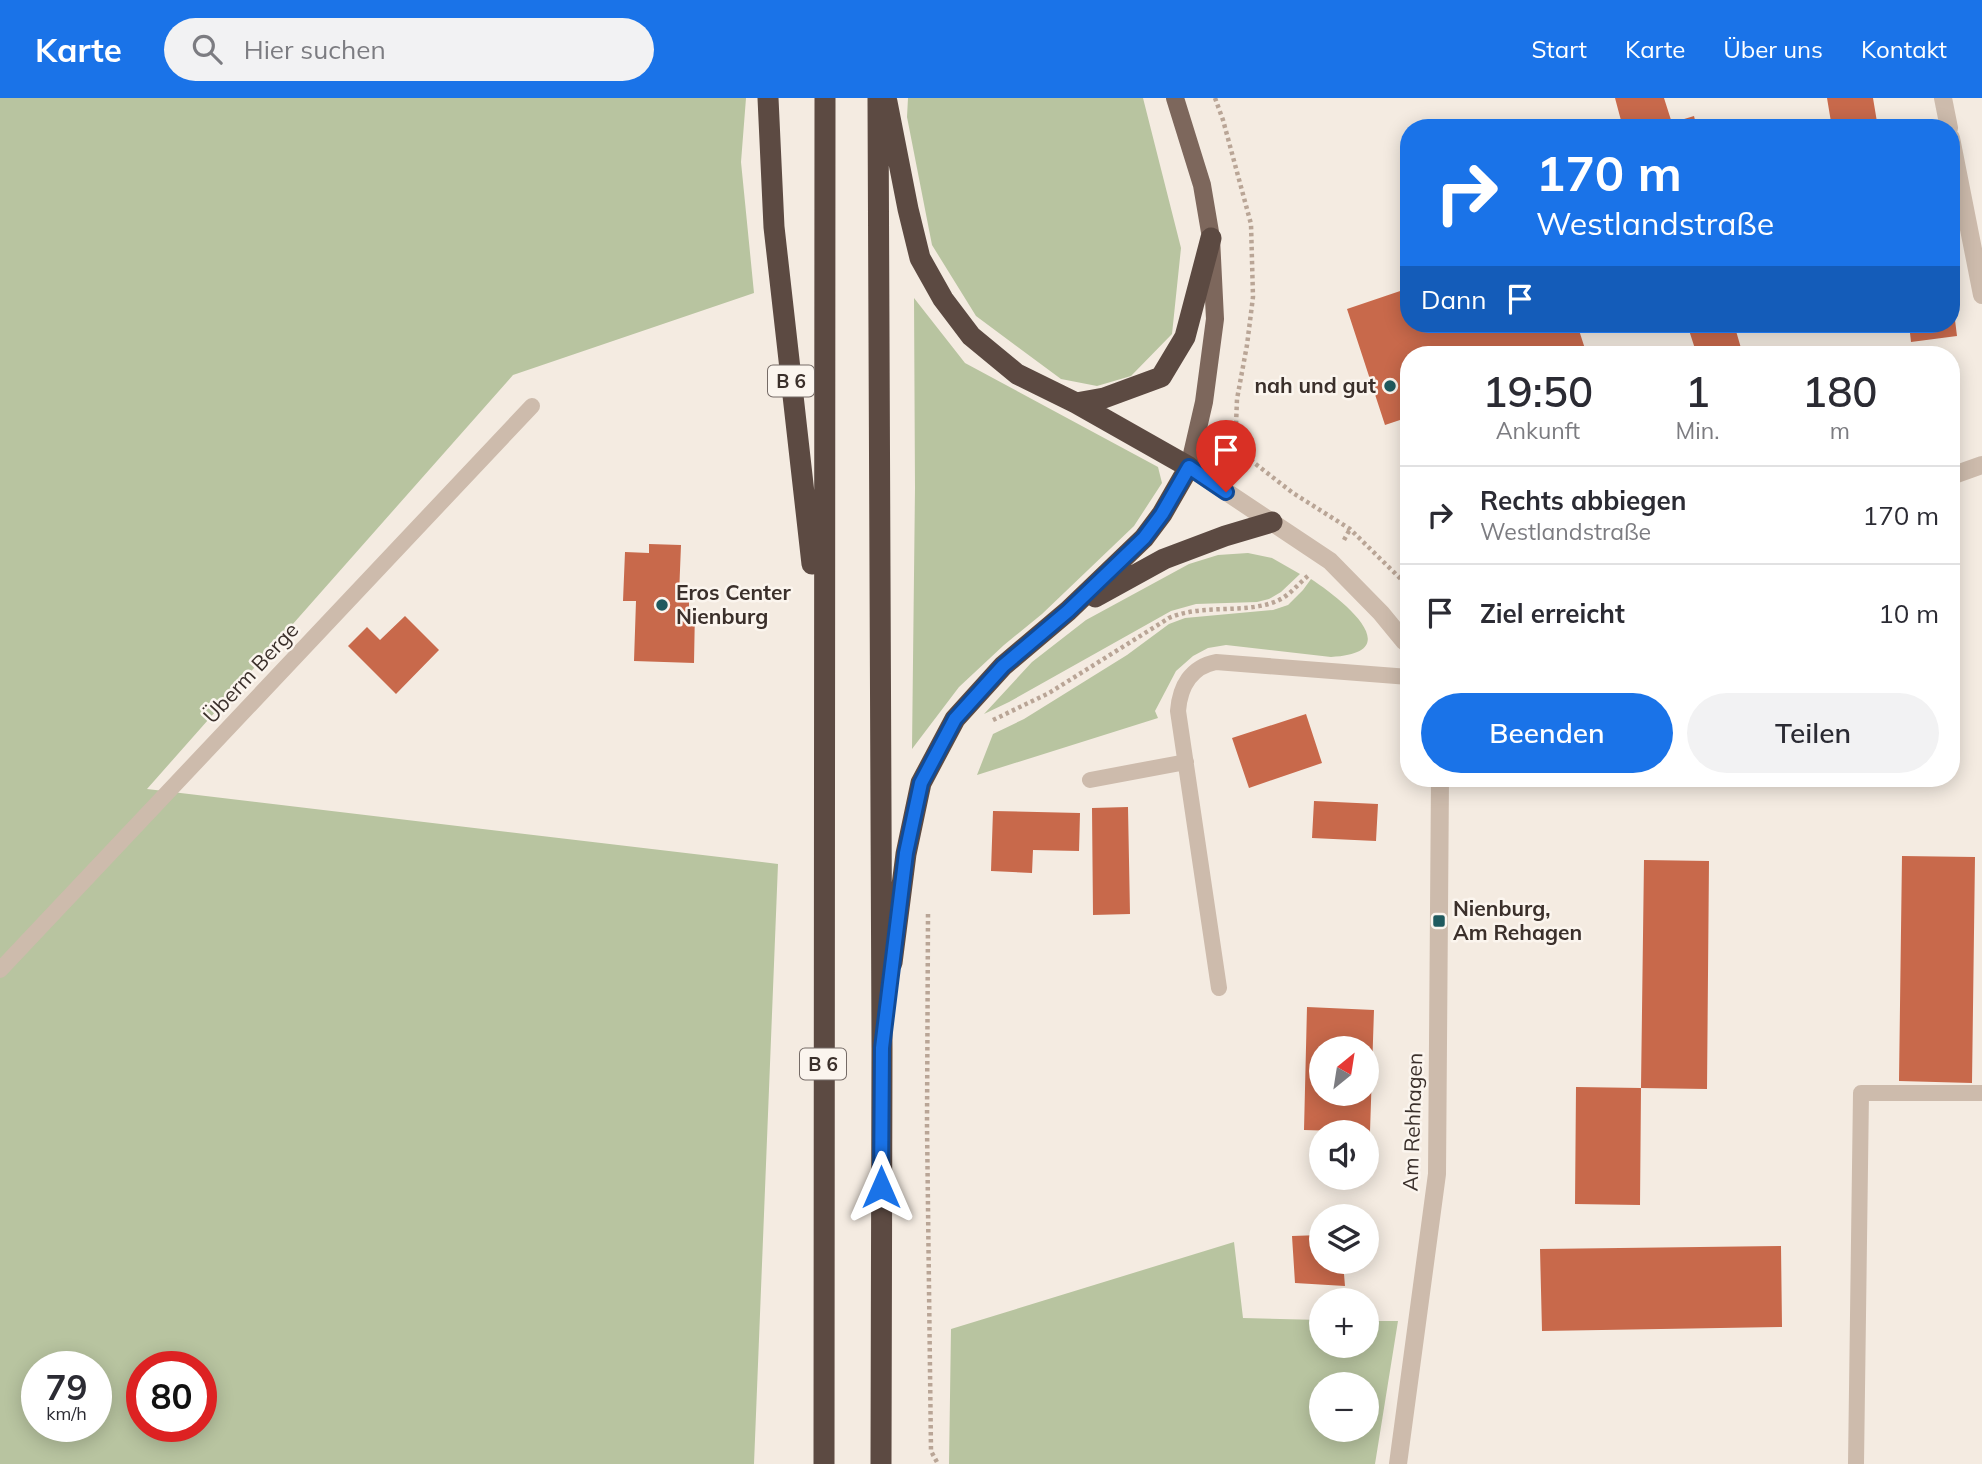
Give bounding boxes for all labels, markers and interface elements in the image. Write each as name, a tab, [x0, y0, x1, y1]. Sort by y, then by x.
search box	[164, 18, 654, 81]
text: Karte	[35, 29, 122, 70]
icon: search	[188, 30, 226, 68]
text: Hier suchen	[244, 33, 386, 66]
text: Start	[1531, 34, 1587, 64]
text: Karte	[1625, 34, 1685, 64]
text: Über uns	[1723, 34, 1823, 64]
text: Kontakt	[1861, 34, 1947, 64]
text: 170 m	[1536, 142, 1682, 203]
icon: right	[1421, 147, 1512, 238]
text: Westlandstraße	[1536, 203, 1774, 243]
icon: arrive	[1501, 280, 1539, 318]
text: Dann	[1421, 283, 1487, 316]
text: 19:50	[1482, 365, 1593, 418]
text: 1	[1685, 365, 1710, 418]
text: 180	[1802, 365, 1878, 418]
road number: B 6	[768, 366, 814, 396]
place label: nah und gut	[1254, 372, 1376, 398]
marker: nah und gut	[1382, 378, 1398, 394]
text: Ankunft	[1496, 416, 1580, 445]
text: Min.	[1676, 416, 1720, 445]
text: m	[1830, 416, 1850, 445]
pin	[1196, 420, 1256, 492]
icon: arrive	[1207, 431, 1245, 469]
text: Rechts abbiegen	[1480, 484, 1686, 517]
icon: right	[1421, 496, 1459, 534]
text: 170 m	[1863, 499, 1939, 532]
text: Westlandstraße	[1480, 517, 1651, 546]
place label: Eros Center Nienburg	[676, 579, 791, 629]
icon: arrive	[1421, 594, 1459, 632]
marker: Eros Center Nienburg	[654, 597, 670, 613]
text: Ziel erreicht	[1480, 597, 1625, 630]
text: 10 m	[1878, 597, 1939, 630]
street label: Überm Berge	[197, 617, 303, 728]
button: Beenden	[1421, 693, 1673, 773]
button: Teilen	[1687, 693, 1939, 773]
place label: Nienburg, Am Rehagen	[1453, 895, 1582, 945]
marker: Nienburg, Am Rehagen	[1431, 913, 1447, 929]
north arrow	[1309, 1036, 1379, 1106]
map controls	[1309, 1036, 1379, 1442]
road number: B 6	[800, 1048, 846, 1080]
street label: Am Rehhagen	[1397, 1052, 1427, 1192]
button: sound	[1309, 1120, 1379, 1190]
position arrow	[844, 1150, 918, 1224]
button: layers	[1309, 1204, 1379, 1274]
button: +	[1309, 1288, 1379, 1358]
speed limit sign: 80	[126, 1351, 217, 1442]
text: 79	[45, 1365, 88, 1409]
button: −	[1309, 1372, 1379, 1442]
text: km/h	[46, 1402, 87, 1425]

